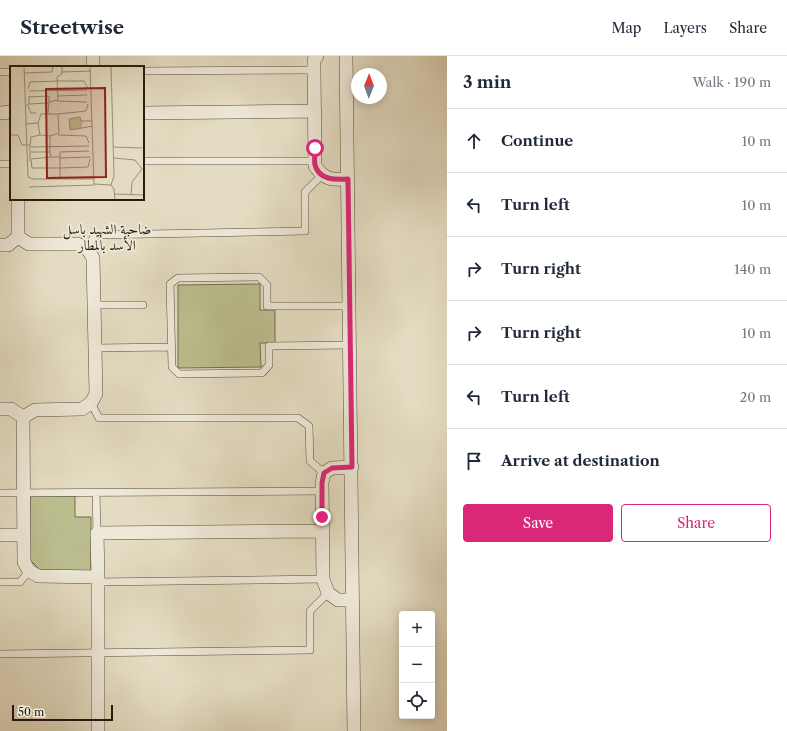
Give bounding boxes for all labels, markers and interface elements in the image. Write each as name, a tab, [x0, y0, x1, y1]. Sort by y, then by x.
text: Streetwise	[20, 16, 124, 39]
text: Map	[611, 19, 641, 37]
text: Layers	[663, 19, 707, 37]
text: Share	[729, 19, 767, 37]
inset map	[10, 66, 144, 200]
north arrow	[351, 68, 387, 104]
text: 3 min	[463, 72, 512, 92]
text: Walk · 190 m	[692, 74, 771, 90]
icon: ahead	[463, 130, 485, 152]
text: Continue	[501, 131, 573, 150]
text: 10 m	[742, 133, 771, 149]
route start	[306, 139, 324, 157]
icon: left	[463, 194, 485, 216]
text: Turn left	[501, 195, 570, 214]
text: 10 m	[742, 197, 771, 213]
district label: ضاحية الشهيد باسل الأسد بالمطار	[63, 220, 151, 254]
icon: right	[463, 258, 485, 280]
text: Turn right	[501, 259, 581, 278]
text: 140 m	[734, 261, 771, 277]
icon: right	[463, 322, 485, 344]
text: Turn right	[501, 323, 581, 342]
text: 10 m	[742, 325, 771, 341]
icon: left	[463, 386, 485, 408]
text: Turn left	[501, 387, 570, 406]
text: 20 m	[740, 389, 771, 405]
icon: arrive	[463, 450, 485, 472]
text: Arrive at destination	[501, 451, 660, 470]
button: Save	[463, 504, 613, 542]
button: Share	[621, 504, 771, 542]
route end	[313, 508, 331, 526]
map controls	[399, 611, 435, 719]
button: +	[399, 611, 435, 647]
button: −	[399, 647, 435, 683]
button: locate	[399, 683, 435, 719]
scale bar	[12, 703, 113, 722]
text: 50 m	[18, 705, 44, 719]

